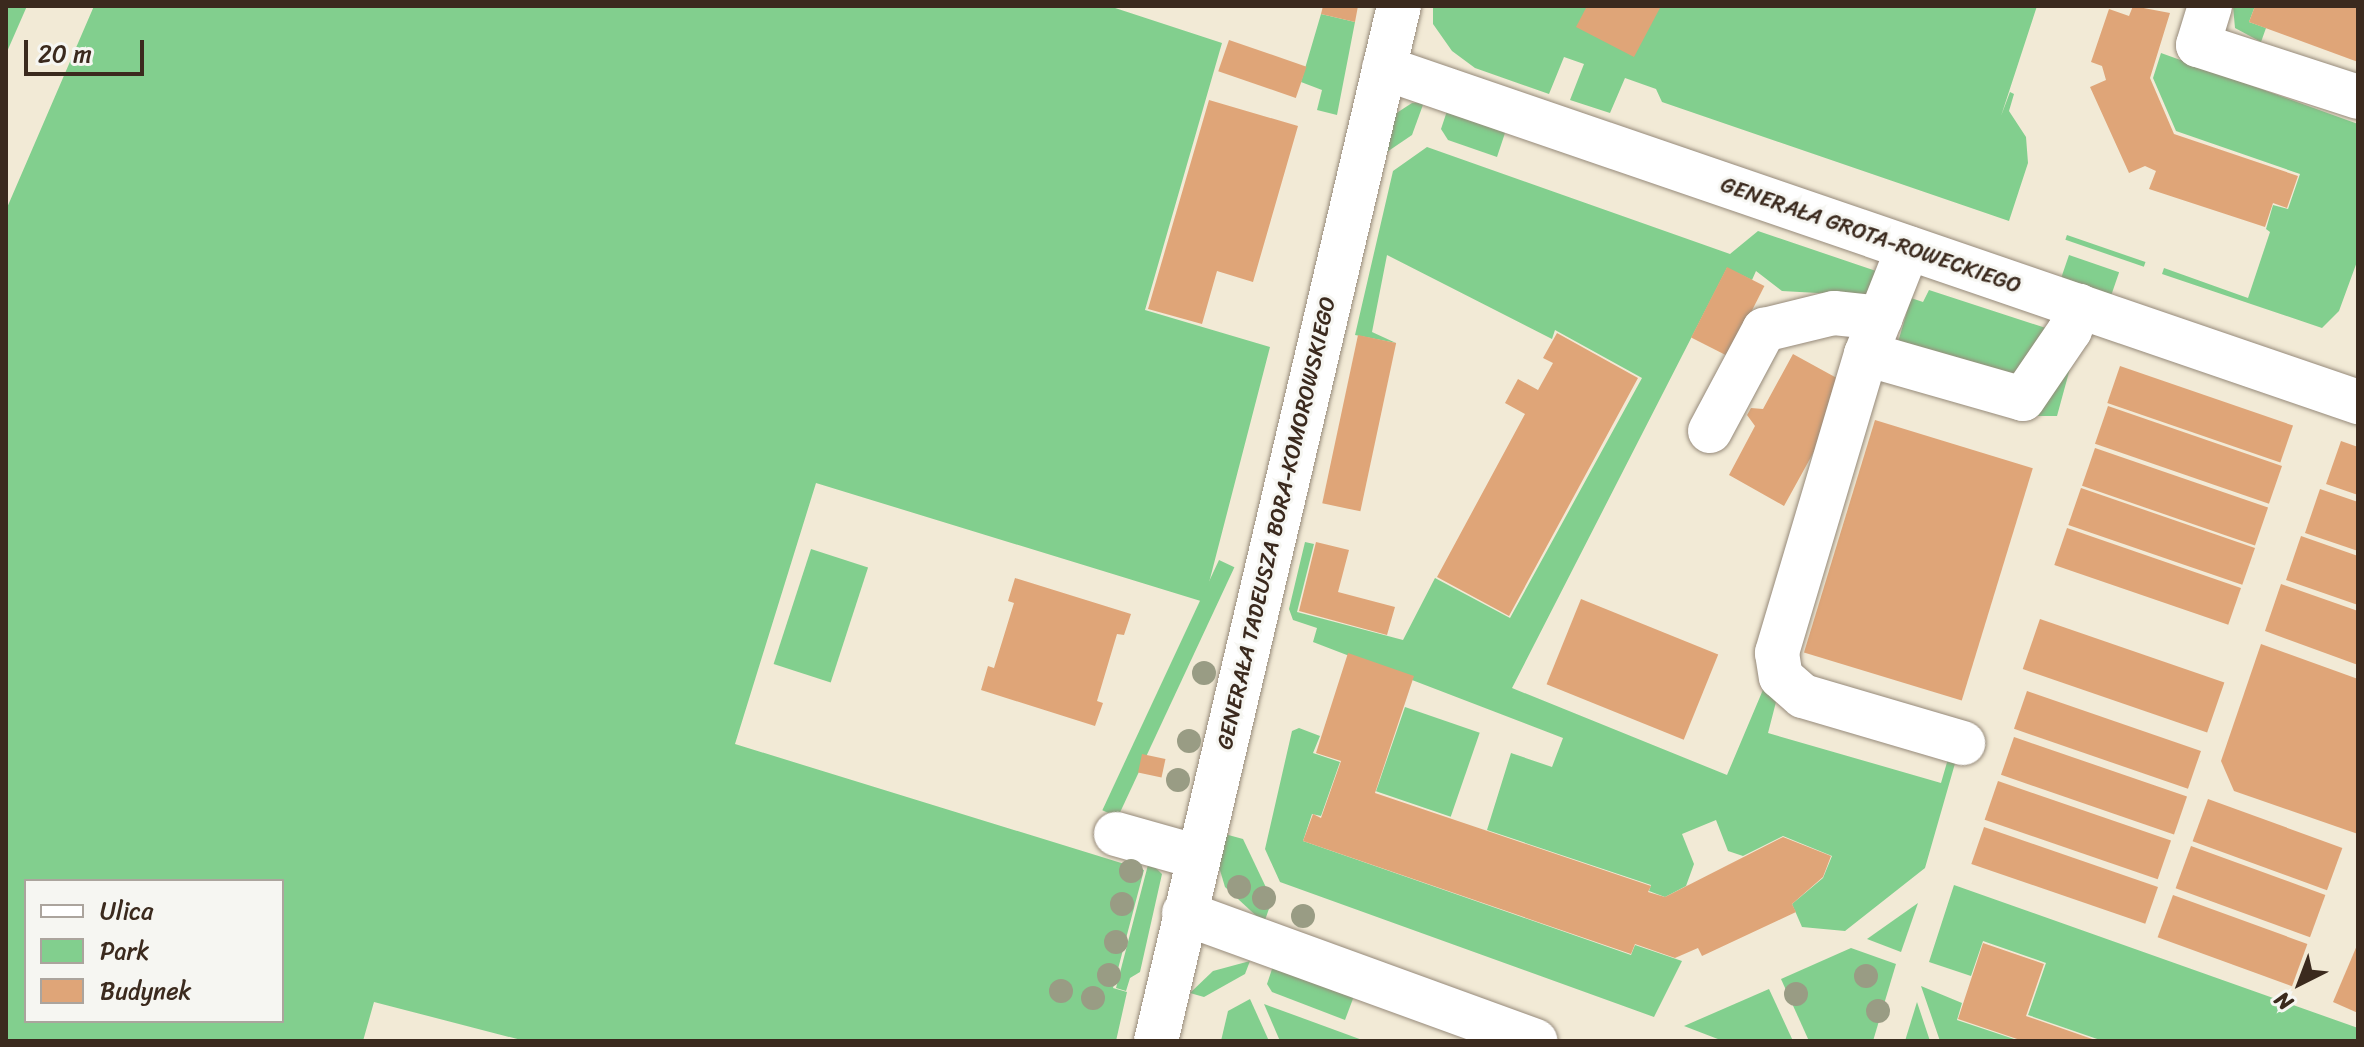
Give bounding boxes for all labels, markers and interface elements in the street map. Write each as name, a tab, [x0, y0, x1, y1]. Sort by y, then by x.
scale bar	[28, 24, 148, 74]
text: 20 m	[38, 33, 92, 75]
street label: GENERAŁA GROTA-ROWECKIEGO	[1717, 171, 2025, 299]
street label: GENERAŁA TADEUSZA BORA-KOMOROWSKIEGO	[1211, 294, 1341, 752]
legend	[24, 879, 284, 1023]
text: Ulica	[100, 890, 153, 932]
text: Park	[100, 930, 149, 972]
north arrow	[2260, 943, 2340, 1023]
text: Budynek	[100, 970, 191, 1012]
text: N	[2265, 982, 2302, 1021]

